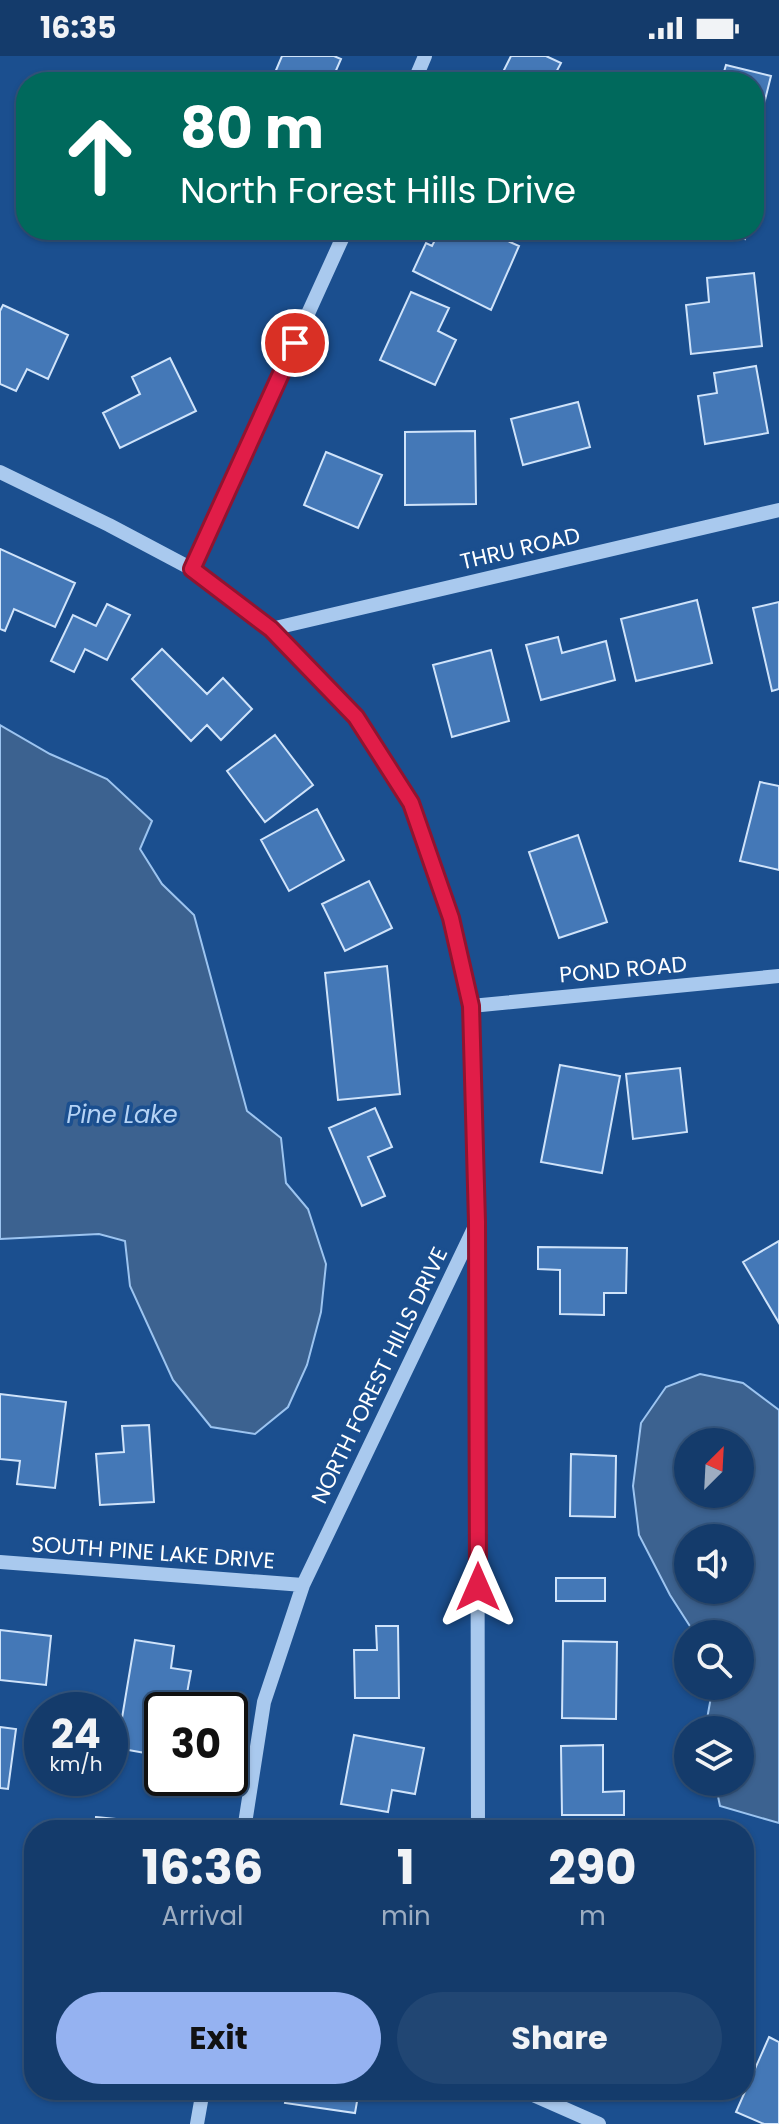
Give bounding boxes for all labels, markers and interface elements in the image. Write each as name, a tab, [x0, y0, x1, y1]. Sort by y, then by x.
text: 16:35	[40, 6, 117, 49]
text: 80 m	[180, 89, 324, 168]
icon: ahead	[48, 104, 152, 208]
text: North Forest Hills Drive	[180, 165, 576, 216]
pin	[261, 309, 329, 377]
icon: arrive	[273, 321, 317, 365]
street label: THRU ROAD	[457, 520, 583, 577]
street label: POND ROAD	[558, 948, 688, 991]
water label: Pine Lake	[66, 1098, 178, 1131]
street label: NORTH FOREST HILLS DRIVE	[304, 1242, 455, 1509]
north arrow	[674, 1428, 754, 1508]
map controls	[674, 1428, 754, 1796]
button: sound	[674, 1524, 754, 1604]
street label: SOUTH PINE LAKE DRIVE	[30, 1529, 276, 1576]
position arrow	[436, 1545, 520, 1629]
button: search	[674, 1620, 754, 1700]
speed limit sign: 30	[144, 1692, 248, 1796]
text: 24	[51, 1706, 101, 1762]
button: layers	[674, 1716, 754, 1796]
text: km/h	[49, 1750, 103, 1778]
text: 16:36	[142, 1834, 263, 1901]
text: 1	[397, 1834, 415, 1901]
text: 290	[548, 1834, 636, 1901]
text: Arrival	[162, 1898, 243, 1934]
text: min	[381, 1898, 431, 1934]
text: m	[579, 1898, 606, 1934]
button: Exit	[56, 1992, 381, 2084]
button: Share	[397, 1992, 722, 2084]

